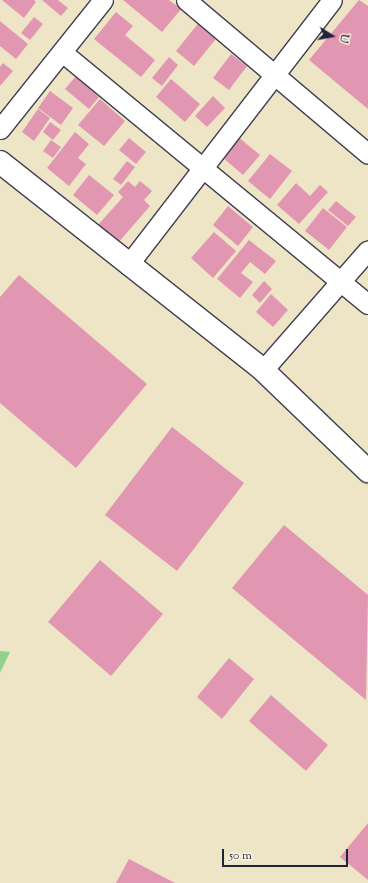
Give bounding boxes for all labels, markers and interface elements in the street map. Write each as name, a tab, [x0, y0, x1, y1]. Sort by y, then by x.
north arrow	[312, 16, 352, 56]
text: U	[335, 32, 352, 44]
scale bar	[224, 841, 350, 867]
text: 50 m	[229, 847, 252, 865]

